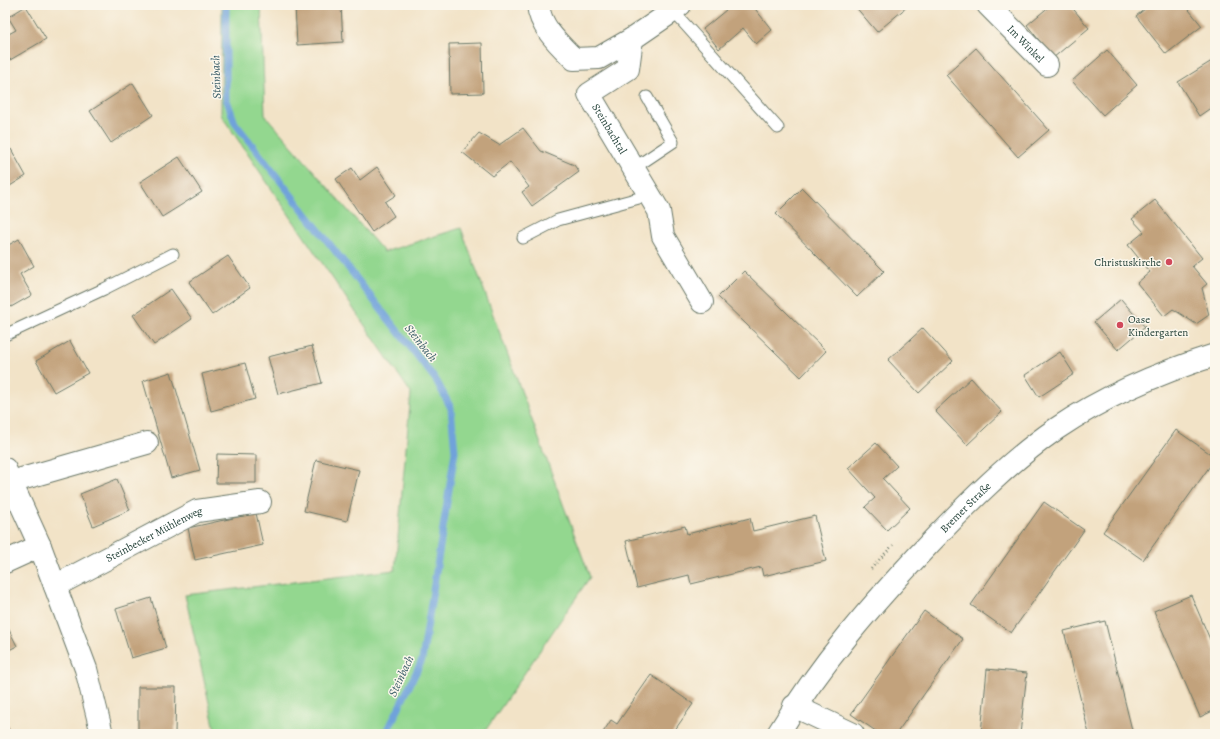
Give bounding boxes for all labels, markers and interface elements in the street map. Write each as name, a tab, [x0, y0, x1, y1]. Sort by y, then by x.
street label: Im Winkel	[1004, 21, 1048, 66]
water label: Steinbach	[207, 55, 225, 99]
street label: Steinbachtal	[589, 101, 631, 157]
place label: Christuskirche	[1094, 255, 1161, 270]
marker: Christuskirche	[1164, 257, 1174, 267]
place label: Oase Kindergarten	[1128, 312, 1188, 340]
marker: Oase Kindergarten	[1115, 320, 1125, 330]
water label: Steinbach	[401, 321, 441, 365]
street label: Bremer Straße	[936, 478, 994, 536]
street label: Steinbecker Mühlenweg	[103, 503, 204, 565]
water label: Steinbach	[384, 653, 418, 699]

